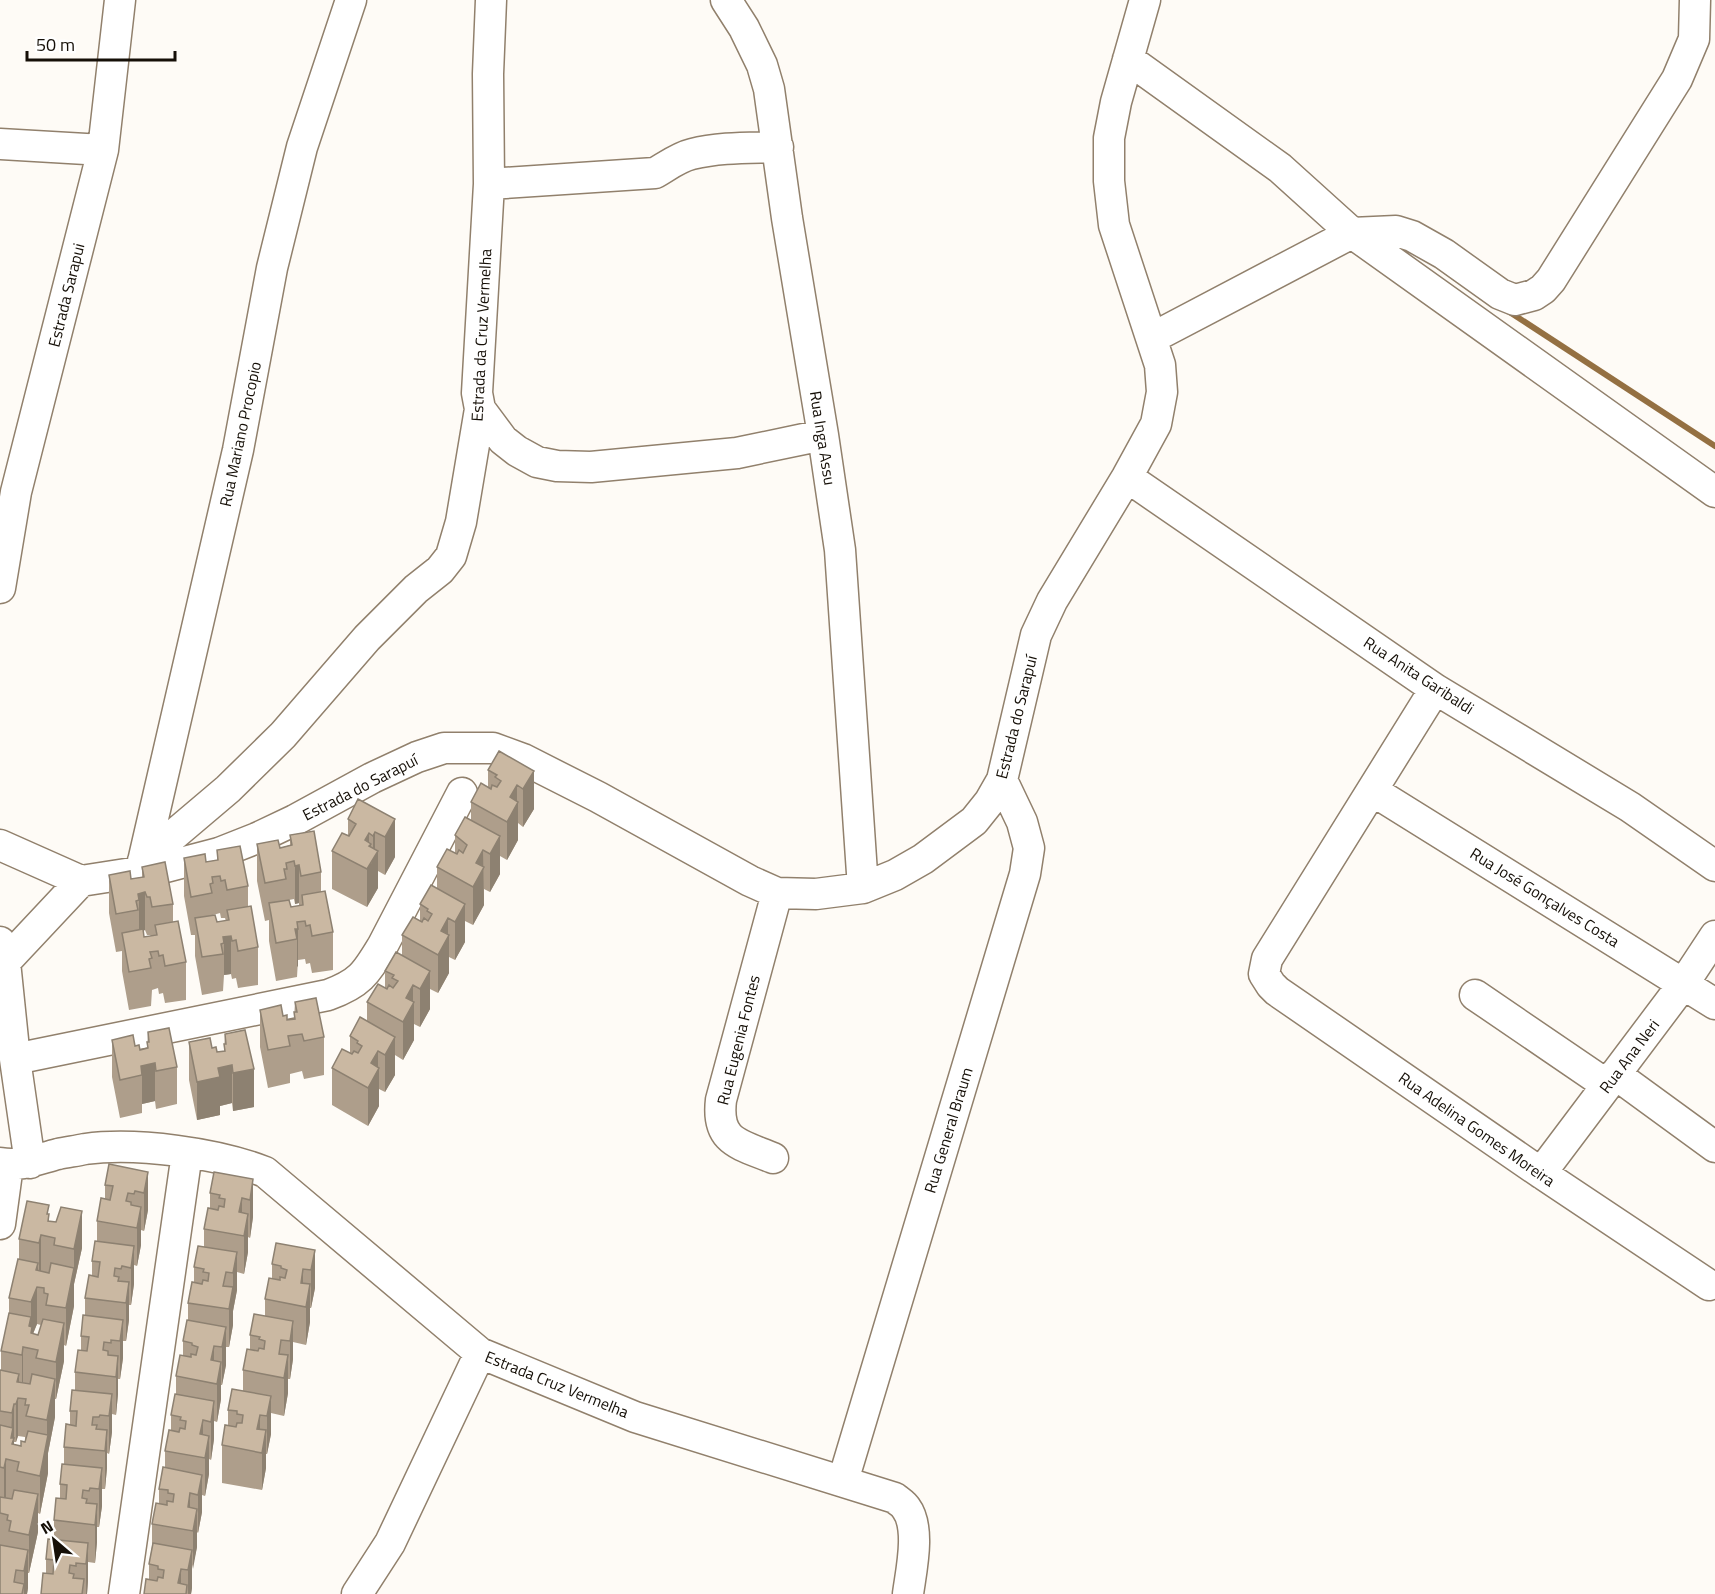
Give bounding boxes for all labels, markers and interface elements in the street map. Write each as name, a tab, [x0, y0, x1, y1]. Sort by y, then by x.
scale bar	[27, 24, 176, 62]
text: 50 m	[36, 31, 75, 58]
street label: Estrada Sarapui	[42, 241, 90, 349]
street label: Estrada da Cruz Vermelha	[464, 248, 498, 422]
street label: Rua Mariano Procopio	[213, 359, 267, 509]
street label: Rua Inga Assu	[804, 389, 842, 487]
street label: Rua Anita Garibaldi	[1359, 630, 1479, 720]
street label: Estrada do Sarapuí	[989, 651, 1043, 781]
street label: Estrada do Sarapuí	[298, 747, 423, 826]
street label: Rua José Gonçalves Costa	[1466, 841, 1624, 953]
street label: Rua Eugenia Fontes	[710, 972, 766, 1108]
street label: Rua Ana Neri	[1593, 1014, 1665, 1098]
street label: Rua General Braum	[917, 1064, 979, 1196]
street label: Rua Adelina Gomes Moreira	[1394, 1066, 1560, 1192]
street label: Estrada Cruz Vermelha	[482, 1344, 632, 1424]
north arrow	[24, 1510, 84, 1570]
text: N	[36, 1514, 57, 1540]

